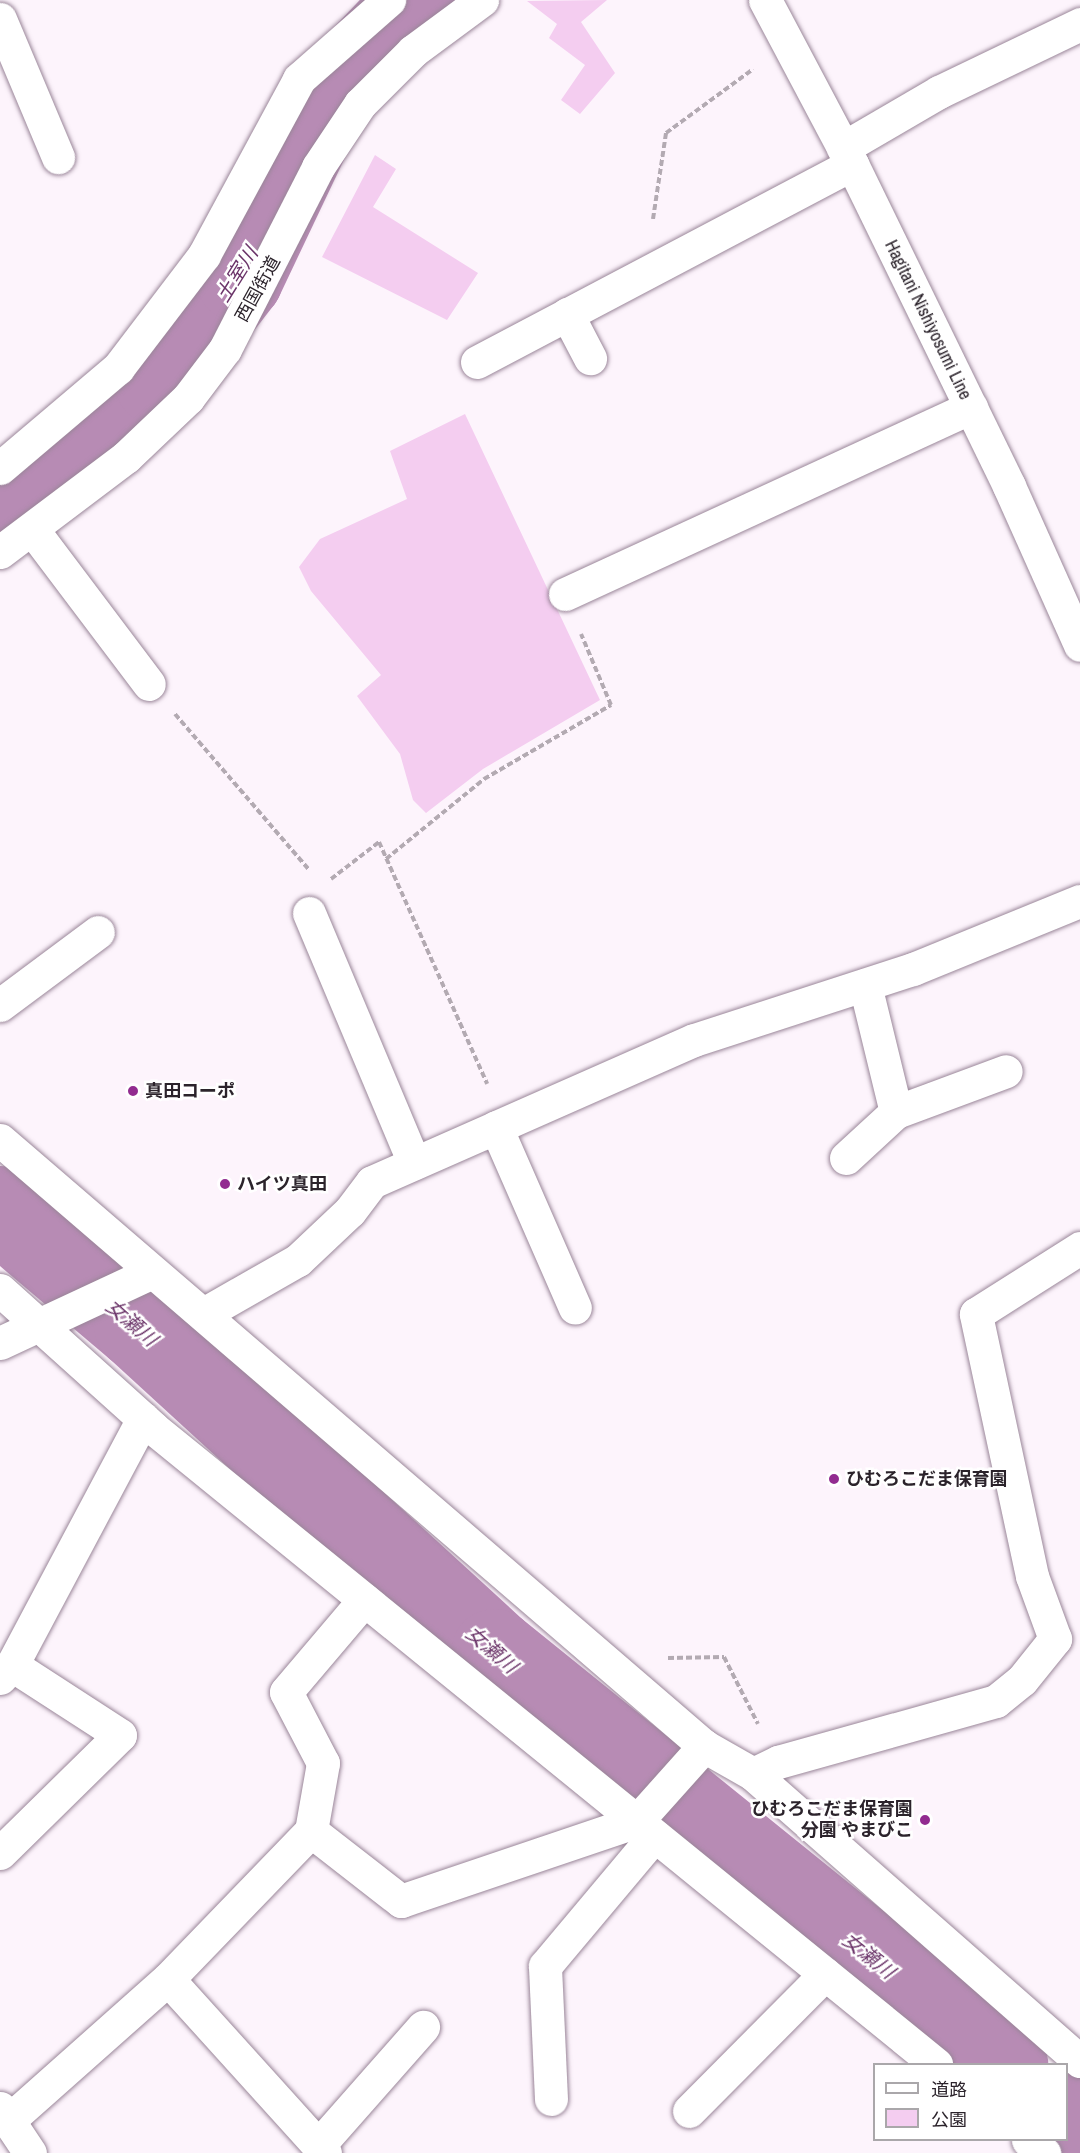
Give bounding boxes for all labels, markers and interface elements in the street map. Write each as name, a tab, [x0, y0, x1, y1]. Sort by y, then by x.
street label: Hagitani Nishiyosumi Line	[880, 237, 976, 403]
water label: 土室川	[210, 242, 262, 306]
street label: 西国街道	[231, 252, 285, 326]
place label: 真田コーポ	[145, 1080, 235, 1102]
marker: 真田コーポ	[126, 1084, 140, 1098]
place label: ハイツ真田	[237, 1173, 327, 1195]
marker: ハイツ真田	[218, 1177, 232, 1191]
water label: 女瀬川	[101, 1293, 163, 1351]
place label: ひむろこだま保育園	[846, 1468, 1008, 1490]
marker: ひむろこだま保育園	[827, 1472, 841, 1486]
water label: 女瀬川	[461, 1620, 523, 1678]
place label: ひむろこだま保育園 分園 やまびこ	[751, 1799, 913, 1842]
marker: ひむろこだま保育園 分園 やまびこ	[918, 1813, 932, 1827]
water label: 女瀬川	[838, 1927, 900, 1983]
legend	[873, 2063, 1068, 2141]
text: 道路	[931, 2077, 967, 2102]
text: 公園	[931, 2107, 967, 2132]

